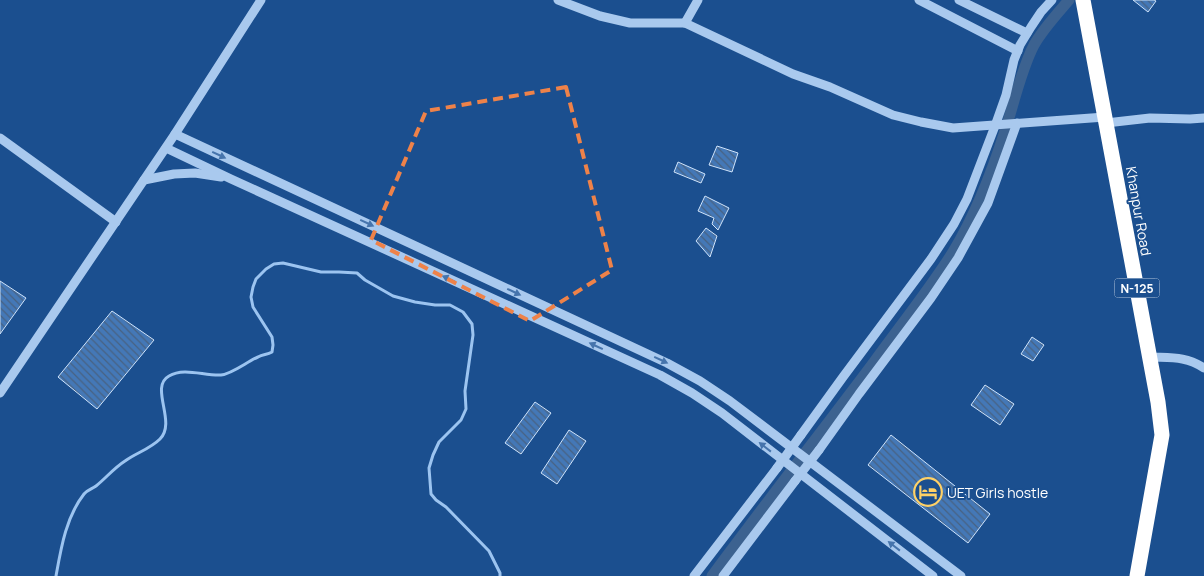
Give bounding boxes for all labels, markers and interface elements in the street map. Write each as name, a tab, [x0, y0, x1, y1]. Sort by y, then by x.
one-way arrow	[212, 150, 227, 159]
street label: Khanpur Road	[1122, 165, 1156, 257]
one-way arrow	[360, 220, 374, 228]
one-way arrow	[442, 274, 456, 282]
road number: N-125	[1114, 278, 1160, 298]
one-way arrow	[507, 288, 521, 296]
one-way arrow	[589, 342, 603, 350]
one-way arrow	[654, 356, 669, 365]
one-way arrow	[759, 441, 772, 452]
hotel icon: UET Girls hostle	[913, 477, 943, 507]
place label: UET Girls hostle	[947, 483, 1048, 502]
one-way arrow	[888, 541, 901, 552]

